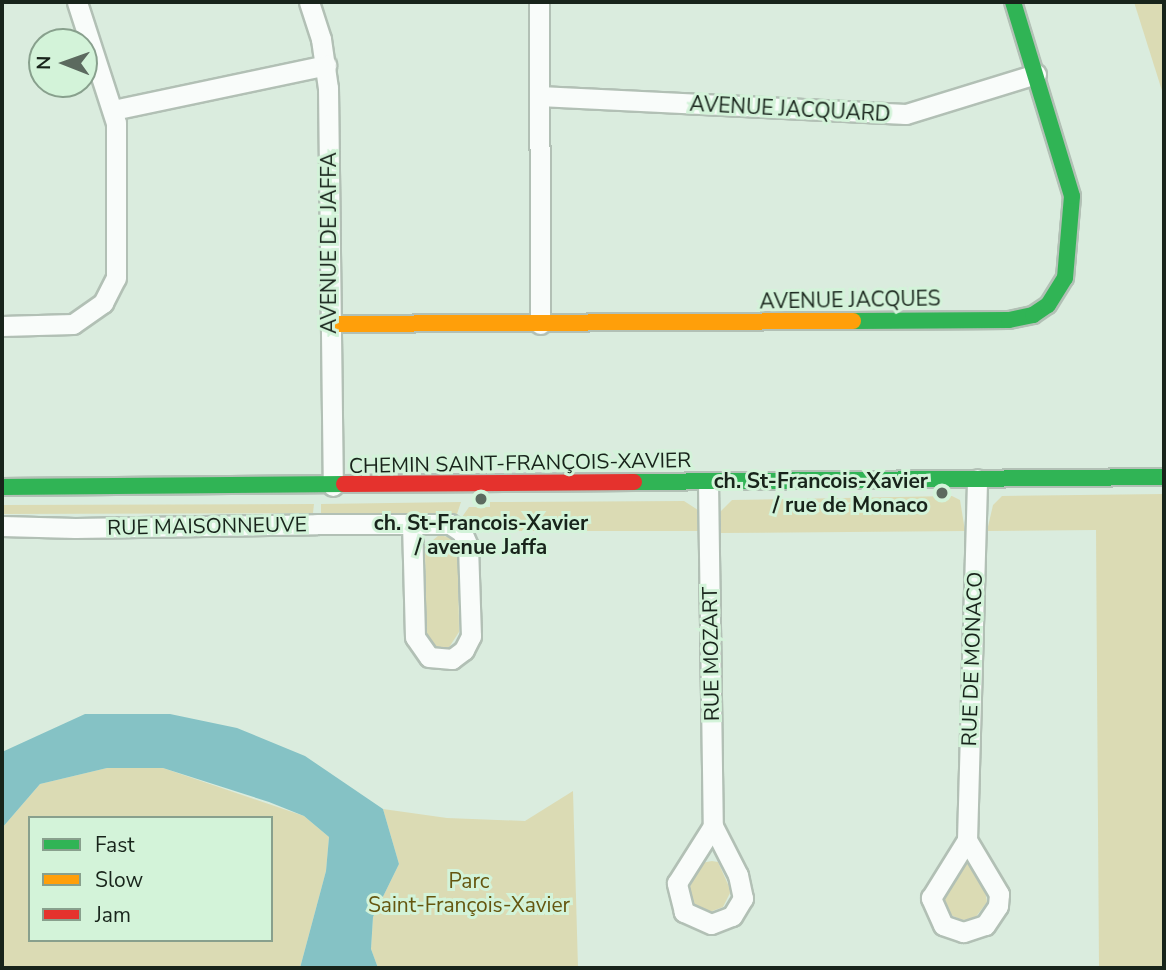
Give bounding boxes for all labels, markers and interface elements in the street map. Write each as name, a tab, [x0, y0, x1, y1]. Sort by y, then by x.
north arrow	[28, 28, 98, 98]
text: N	[31, 55, 57, 70]
street label: AVENUE JACQUARD	[689, 91, 891, 127]
street label: AVENUE DE JAFFA	[316, 152, 342, 334]
street label: AVENUE JACQUES	[759, 286, 941, 314]
street label: CHEMIN SAINT-FRANÇOIS-XAVIER	[349, 447, 691, 479]
place label: ch. St-Francois-Xavier / rue de Monaco	[714, 468, 928, 518]
marker: ch. St-Francois-Xavier / rue de Monaco	[934, 485, 950, 501]
marker: ch. St-Francois-Xavier / avenue Jaffa	[473, 491, 489, 507]
place label: ch. St-Francois-Xavier / avenue Jaffa	[374, 510, 588, 560]
street label: RUE MAISONNEUVE	[107, 512, 307, 540]
street label: RUE DE MONACO	[956, 571, 988, 747]
street label: RUE MOZART	[697, 587, 725, 721]
legend	[28, 816, 273, 942]
text: Fast	[95, 831, 135, 859]
text: Slow	[95, 866, 143, 894]
park label: Parc Saint-François-Xavier	[368, 868, 570, 918]
text: Jam	[95, 901, 131, 929]

